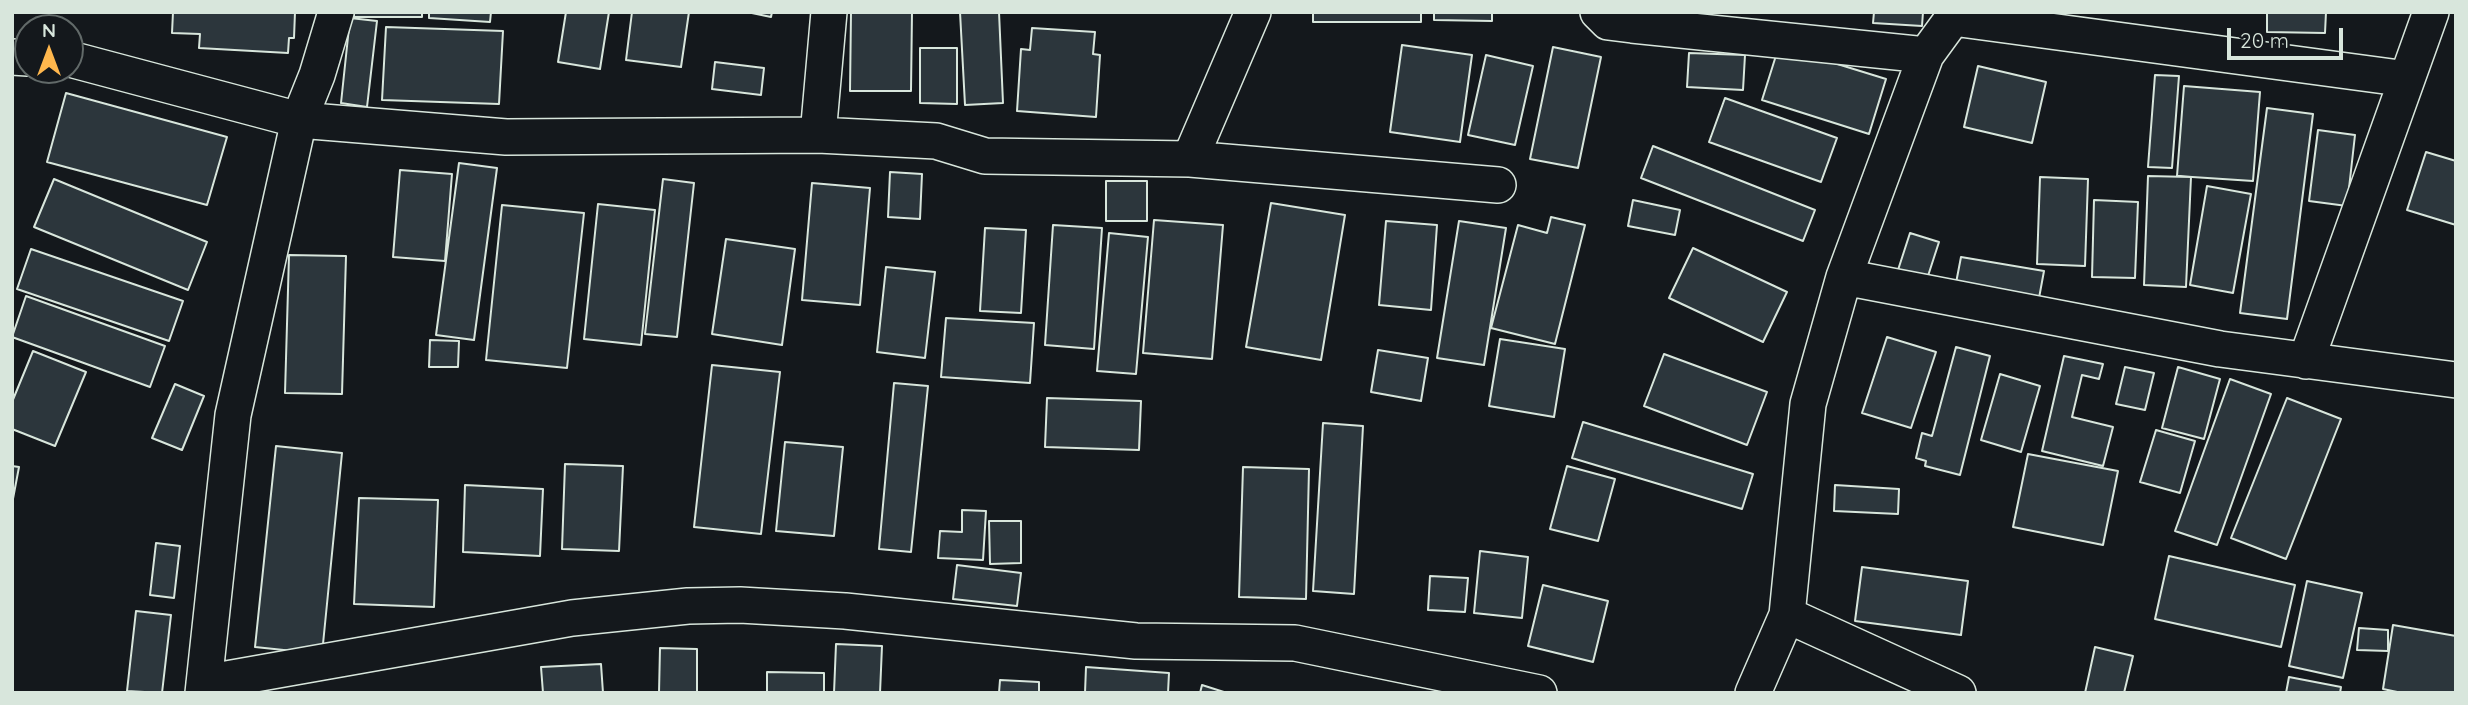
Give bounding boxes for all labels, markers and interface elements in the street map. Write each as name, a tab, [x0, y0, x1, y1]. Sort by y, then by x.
north arrow	[14, 14, 84, 84]
scale bar	[2230, 14, 2346, 58]
text: N	[42, 18, 56, 42]
text: 20 m	[2240, 27, 2289, 53]

